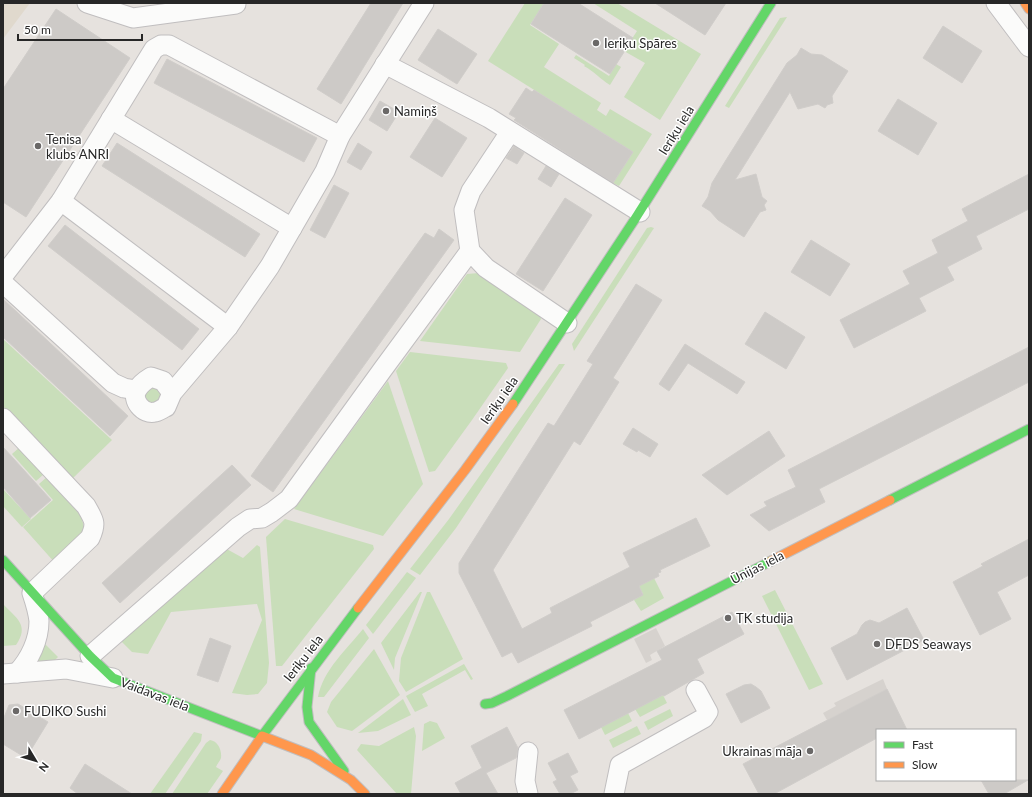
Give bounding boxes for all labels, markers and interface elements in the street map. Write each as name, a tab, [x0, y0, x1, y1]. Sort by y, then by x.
scale bar	[18, 16, 142, 42]
text: 50 m	[24, 22, 51, 37]
place label: Ieriķu Spāres	[604, 35, 677, 51]
marker: Ieriķu Spāres	[591, 38, 601, 48]
street label: Ieriķu iela	[655, 102, 697, 158]
place label: Namiņš	[394, 103, 437, 119]
marker: Namiņš	[381, 106, 391, 116]
place label: Tenisa klubs ANRI	[46, 131, 109, 162]
marker: Tenisa klubs ANRI	[33, 141, 43, 151]
street label: Ieriķu iela	[477, 373, 521, 427]
street label: Ūnijas iela	[728, 547, 786, 587]
place label: TK studija	[736, 610, 793, 626]
marker: TK studija	[723, 613, 733, 623]
street label: Ieriķu iela	[280, 631, 326, 685]
place label: DFDS Seaways	[885, 636, 972, 652]
marker: DFDS Seaways	[872, 639, 882, 649]
street label: Vaidavas iela	[118, 674, 192, 714]
place label: FUDIKO Sushi	[24, 703, 106, 719]
marker: FUDIKO Sushi	[11, 706, 21, 716]
legend	[876, 729, 1016, 781]
text: Fast	[912, 737, 934, 752]
north arrow	[16, 741, 56, 781]
place label: Ukrainas māja	[722, 743, 802, 759]
marker: Ukrainas māja	[805, 746, 815, 756]
text: Slow	[912, 757, 938, 772]
text: N	[37, 760, 52, 775]

